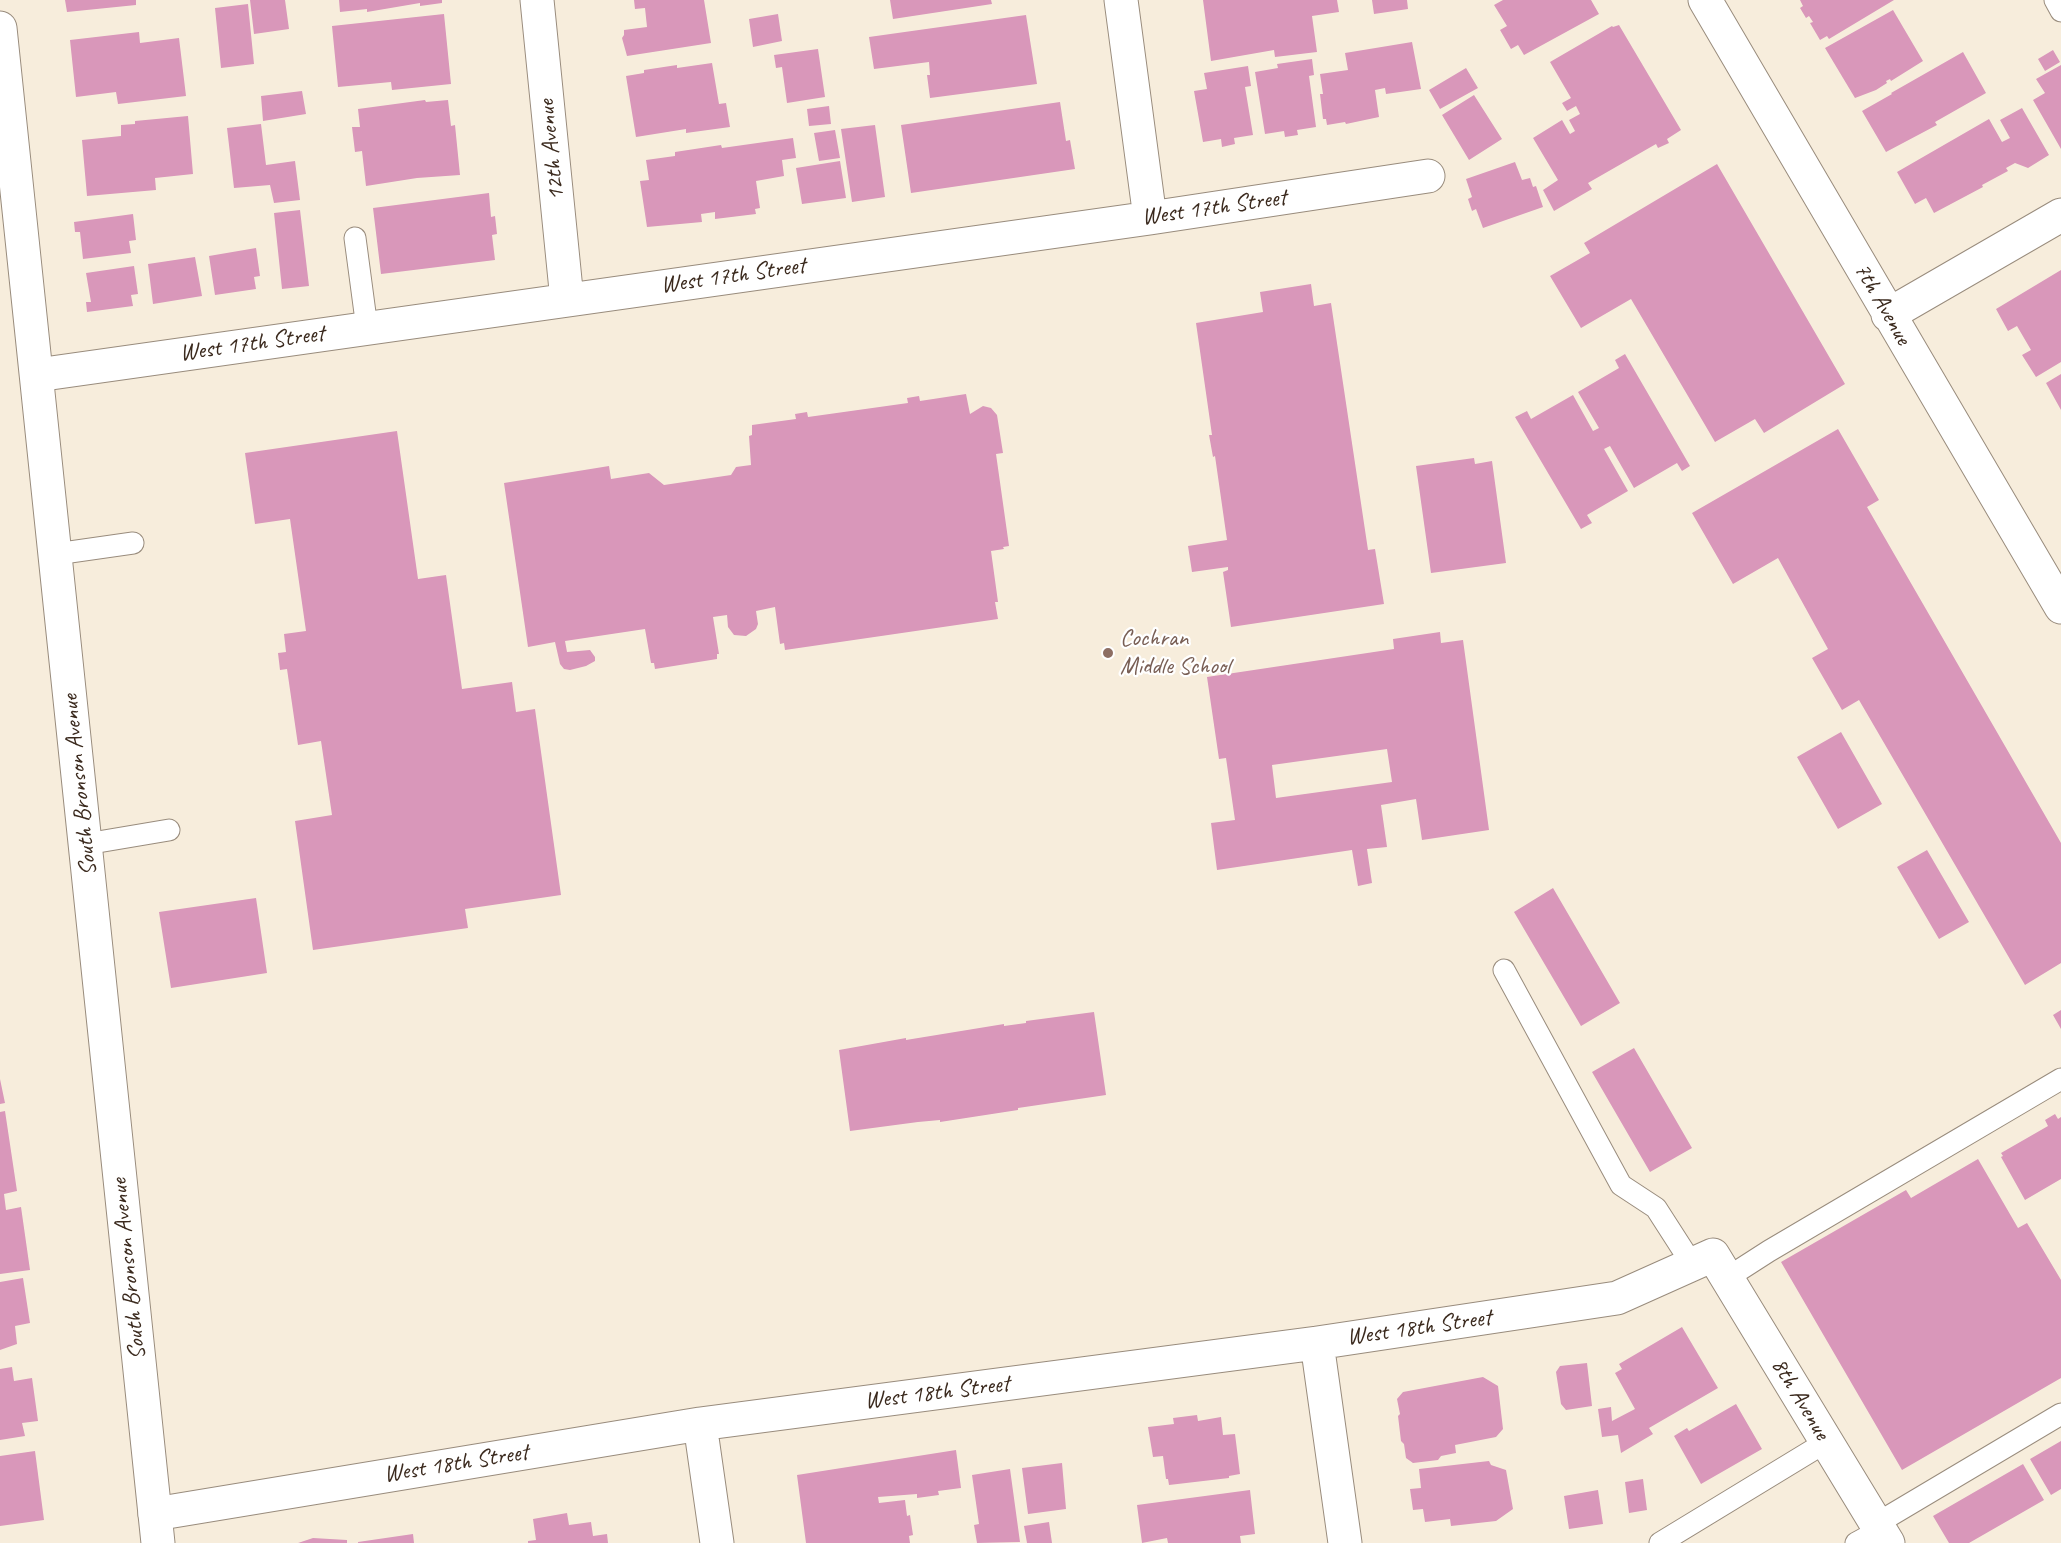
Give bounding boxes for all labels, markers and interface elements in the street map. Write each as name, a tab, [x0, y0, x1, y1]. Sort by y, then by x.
street label: 12th Avenue	[532, 98, 572, 202]
street label: West 17th Street	[1140, 184, 1288, 232]
street label: West 17th Street	[659, 252, 807, 300]
street label: 7th Avenue	[1847, 258, 1917, 350]
street label: West 17th Street	[178, 320, 326, 368]
place label: Cochran Middle School	[1120, 625, 1230, 681]
marker: Cochran Middle School	[1101, 646, 1115, 660]
street label: South Bronson Avenue	[56, 693, 104, 877]
street label: South Bronson Avenue	[105, 1177, 153, 1361]
street label: West 18th Street	[1345, 1304, 1493, 1352]
street label: 8th Avenue	[1764, 1353, 1836, 1445]
street label: West 18th Street	[863, 1370, 1011, 1416]
street label: West 18th Street	[382, 1438, 530, 1490]

